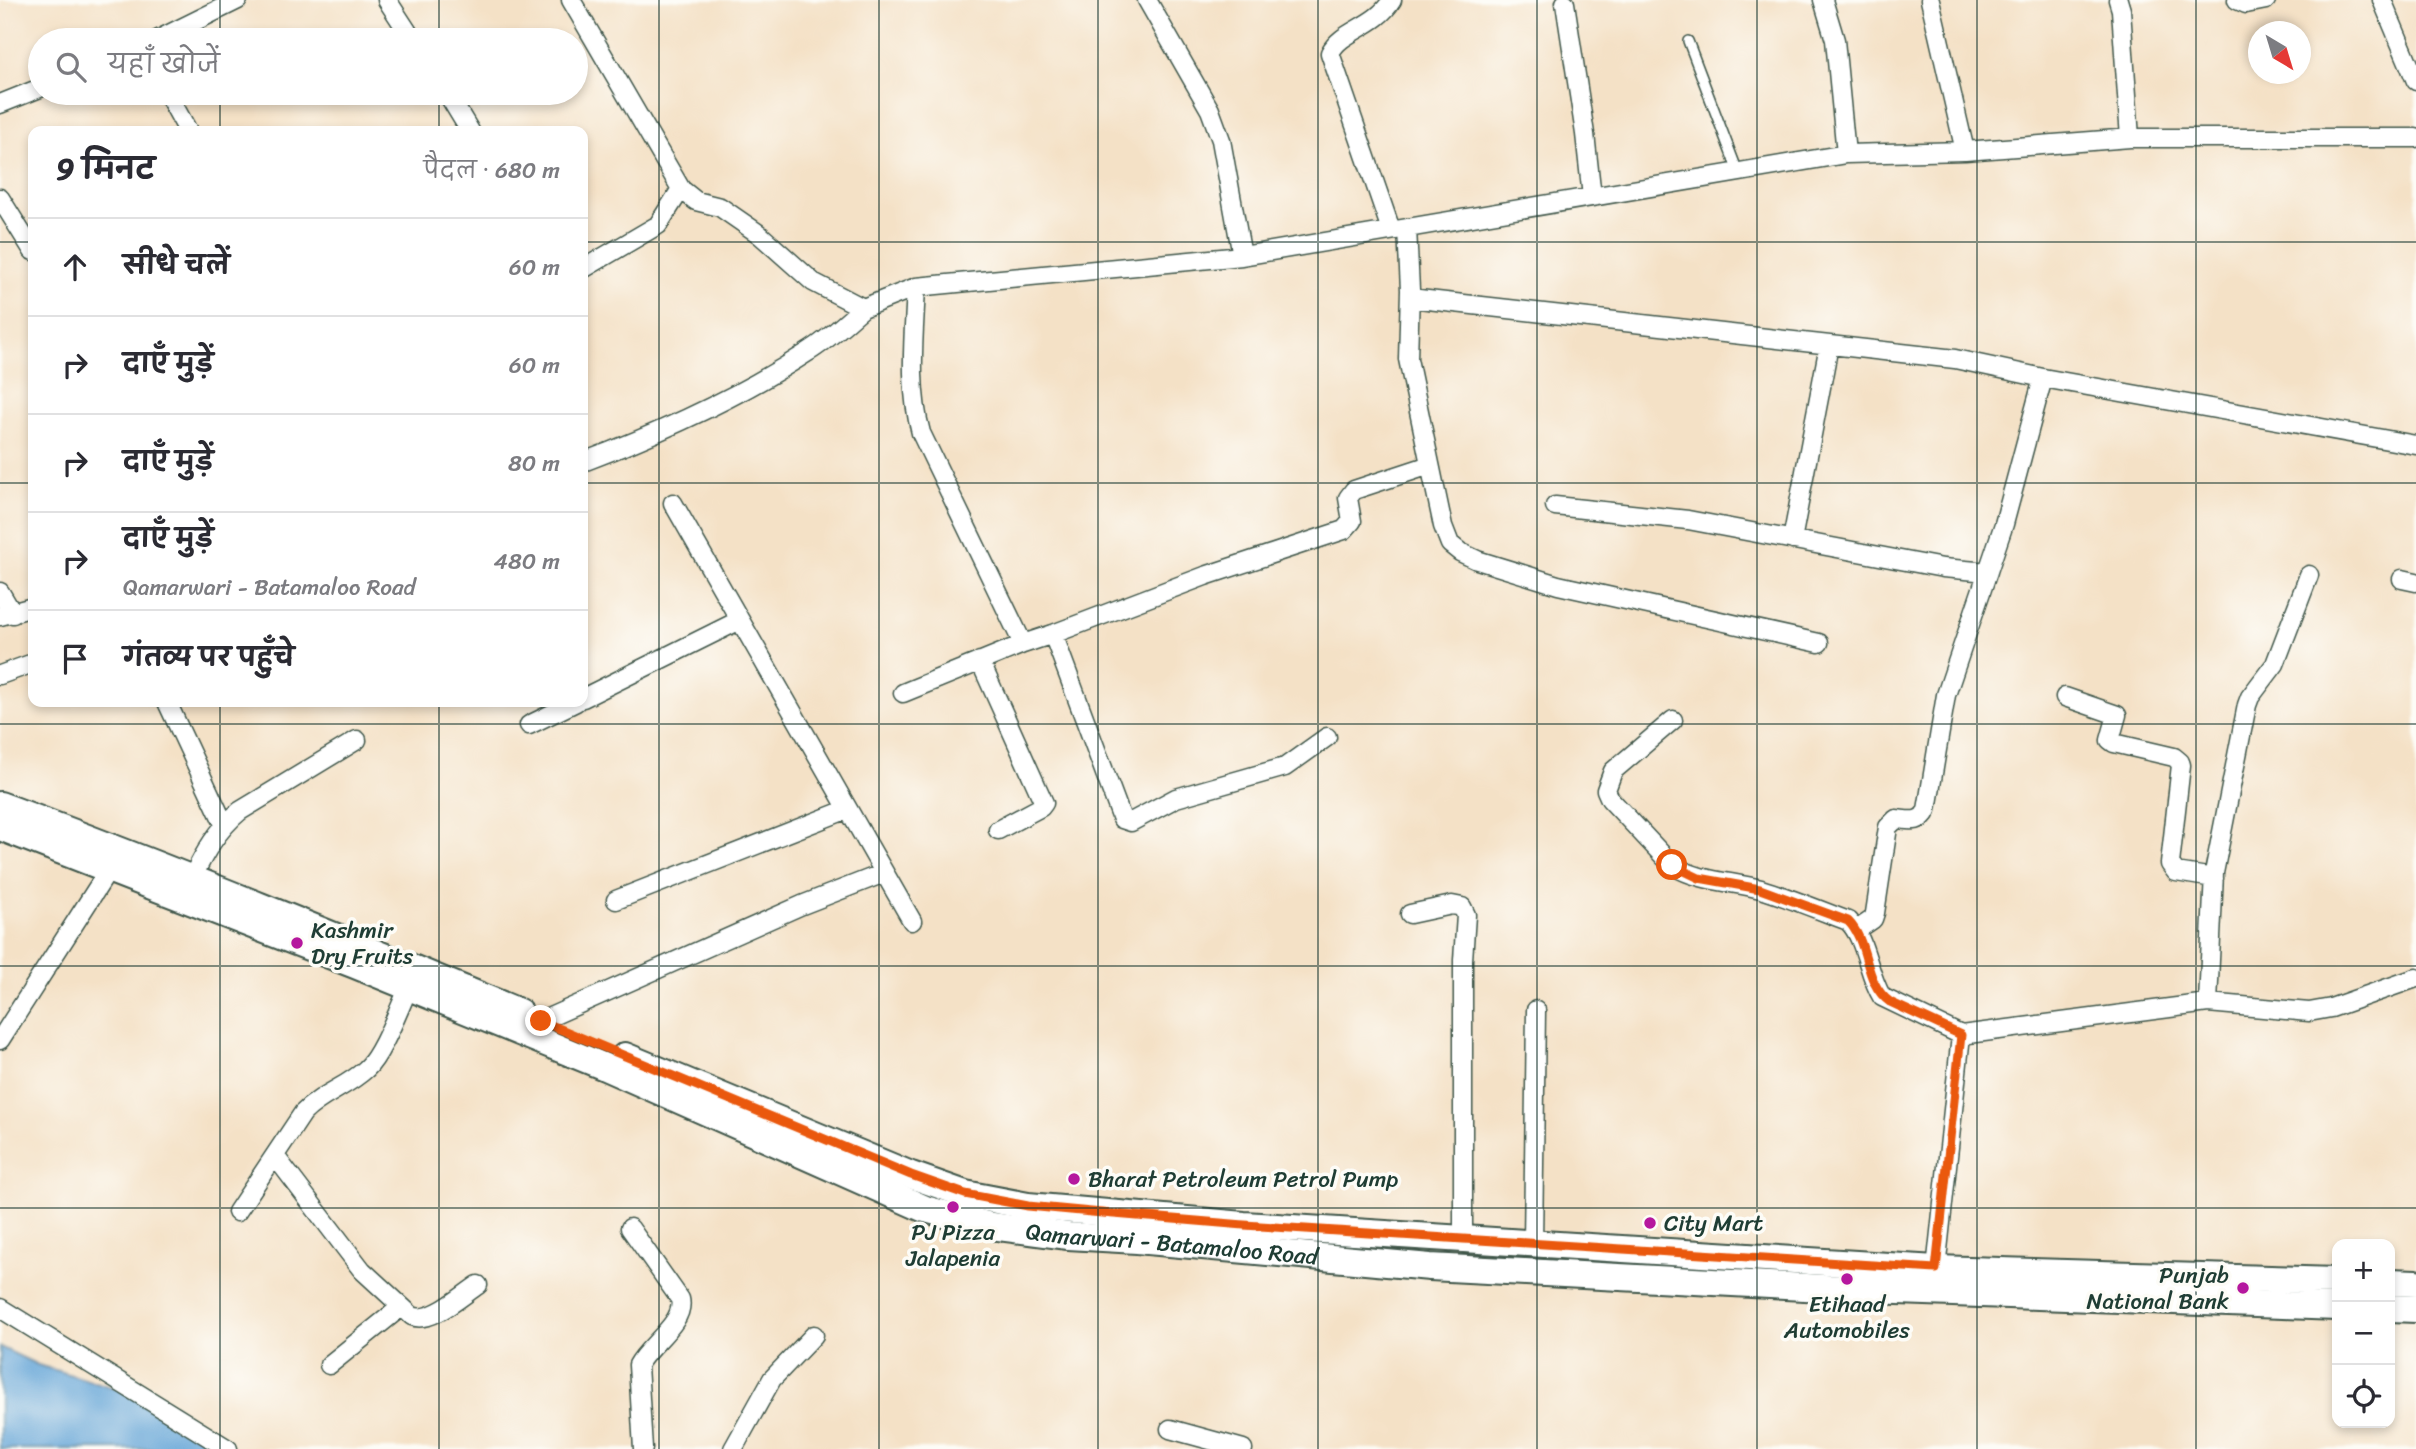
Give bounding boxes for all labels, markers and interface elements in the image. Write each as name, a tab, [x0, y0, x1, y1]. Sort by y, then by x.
north arrow	[2248, 21, 2311, 84]
search box	[28, 28, 588, 105]
text: यहाँ खोजें	[108, 41, 220, 87]
icon: search	[52, 48, 90, 86]
text: 9 मिनट	[56, 142, 155, 196]
text: पैदल · 680 m	[424, 150, 560, 191]
text: सीधे चलें	[123, 242, 230, 288]
text: 60 m	[509, 247, 560, 288]
icon: ahead	[56, 248, 94, 286]
text: दाएँ मुड़ें	[123, 340, 214, 386]
text: 60 m	[509, 345, 560, 386]
icon: right	[56, 346, 94, 384]
text: दाएँ मुड़ें	[123, 438, 214, 484]
text: 80 m	[508, 443, 560, 484]
icon: right	[56, 444, 94, 482]
text: दाएँ मुड़ें	[123, 515, 214, 561]
text: 480 m	[494, 541, 560, 582]
icon: right	[56, 542, 94, 580]
text: Qamarwari - Batamaloo Road	[123, 567, 416, 608]
text: गंतव्य पर पहुँचे	[123, 634, 295, 680]
icon: arrive	[56, 640, 94, 678]
route start	[1656, 849, 1687, 880]
place label: Kashmir Dry Fruits	[311, 910, 414, 977]
marker: Kashmir Dry Fruits	[289, 935, 305, 951]
route end	[525, 1005, 556, 1036]
place label: Bharat Petroleum Petrol Pump	[1088, 1159, 1398, 1200]
marker: Bharat Petroleum Petrol Pump	[1066, 1171, 1082, 1187]
marker: PJ Pizza Jalapenia	[945, 1199, 961, 1215]
place label: City Mart	[1664, 1203, 1763, 1244]
street label: Qamarwari - Batamaloo Road	[1023, 1211, 1321, 1278]
place label: PJ Pizza Jalapenia	[905, 1212, 1000, 1279]
marker: City Mart	[1642, 1215, 1658, 1231]
map controls	[2332, 1239, 2395, 1428]
button: +	[2332, 1239, 2395, 1302]
place label: Punjab National Bank	[2087, 1255, 2229, 1322]
marker: Etihaad Automobiles	[1839, 1271, 1855, 1287]
marker: Punjab National Bank	[2235, 1280, 2251, 1296]
place label: Etihaad Automobiles	[1783, 1284, 1910, 1351]
button: −	[2332, 1302, 2395, 1365]
button: locate	[2332, 1365, 2395, 1428]

